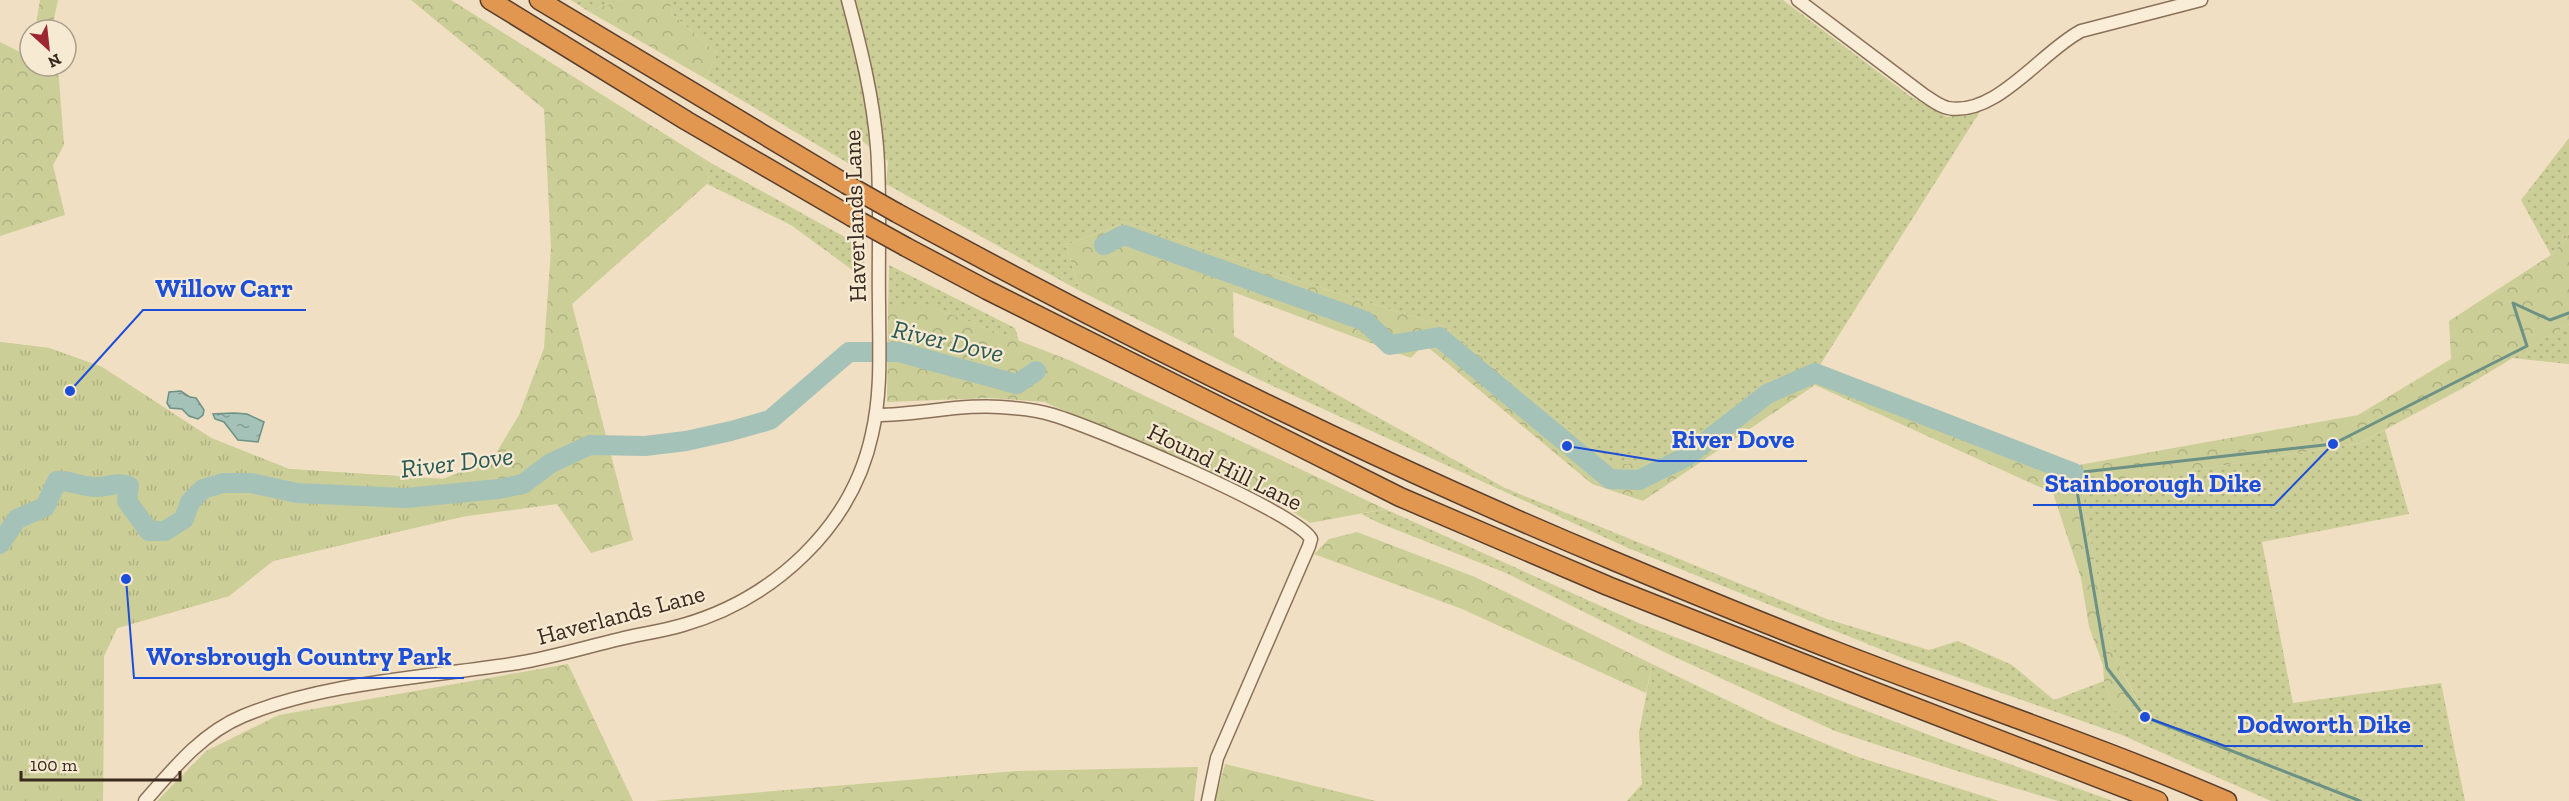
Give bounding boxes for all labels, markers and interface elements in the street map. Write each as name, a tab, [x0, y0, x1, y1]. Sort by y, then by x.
north arrow	[18, 18, 78, 78]
text: N	[45, 50, 64, 72]
street label: Haverlands Lane	[837, 129, 872, 303]
callout: Willow Carr	[143, 266, 306, 310]
text: Willow Carr	[155, 272, 293, 304]
water label: River Dove	[889, 313, 1007, 369]
street label: Hound Hill Lane	[1143, 417, 1307, 517]
callout: River Dove	[1659, 417, 1807, 461]
text: River Dove	[1671, 423, 1795, 455]
water label: River Dove	[399, 439, 515, 485]
callout: Stainborough Dike	[2033, 461, 2274, 505]
text: Stainborough Dike	[2045, 467, 2262, 499]
street label: Haverlands Lane	[534, 578, 708, 651]
callout: Worsbrough Country Park	[134, 634, 464, 678]
text: Worsbrough Country Park	[146, 640, 452, 672]
callout: Dodworth Dike	[2225, 702, 2423, 746]
text: Dodworth Dike	[2237, 708, 2411, 740]
scale bar	[21, 744, 180, 782]
text: 100 m	[30, 754, 78, 776]

